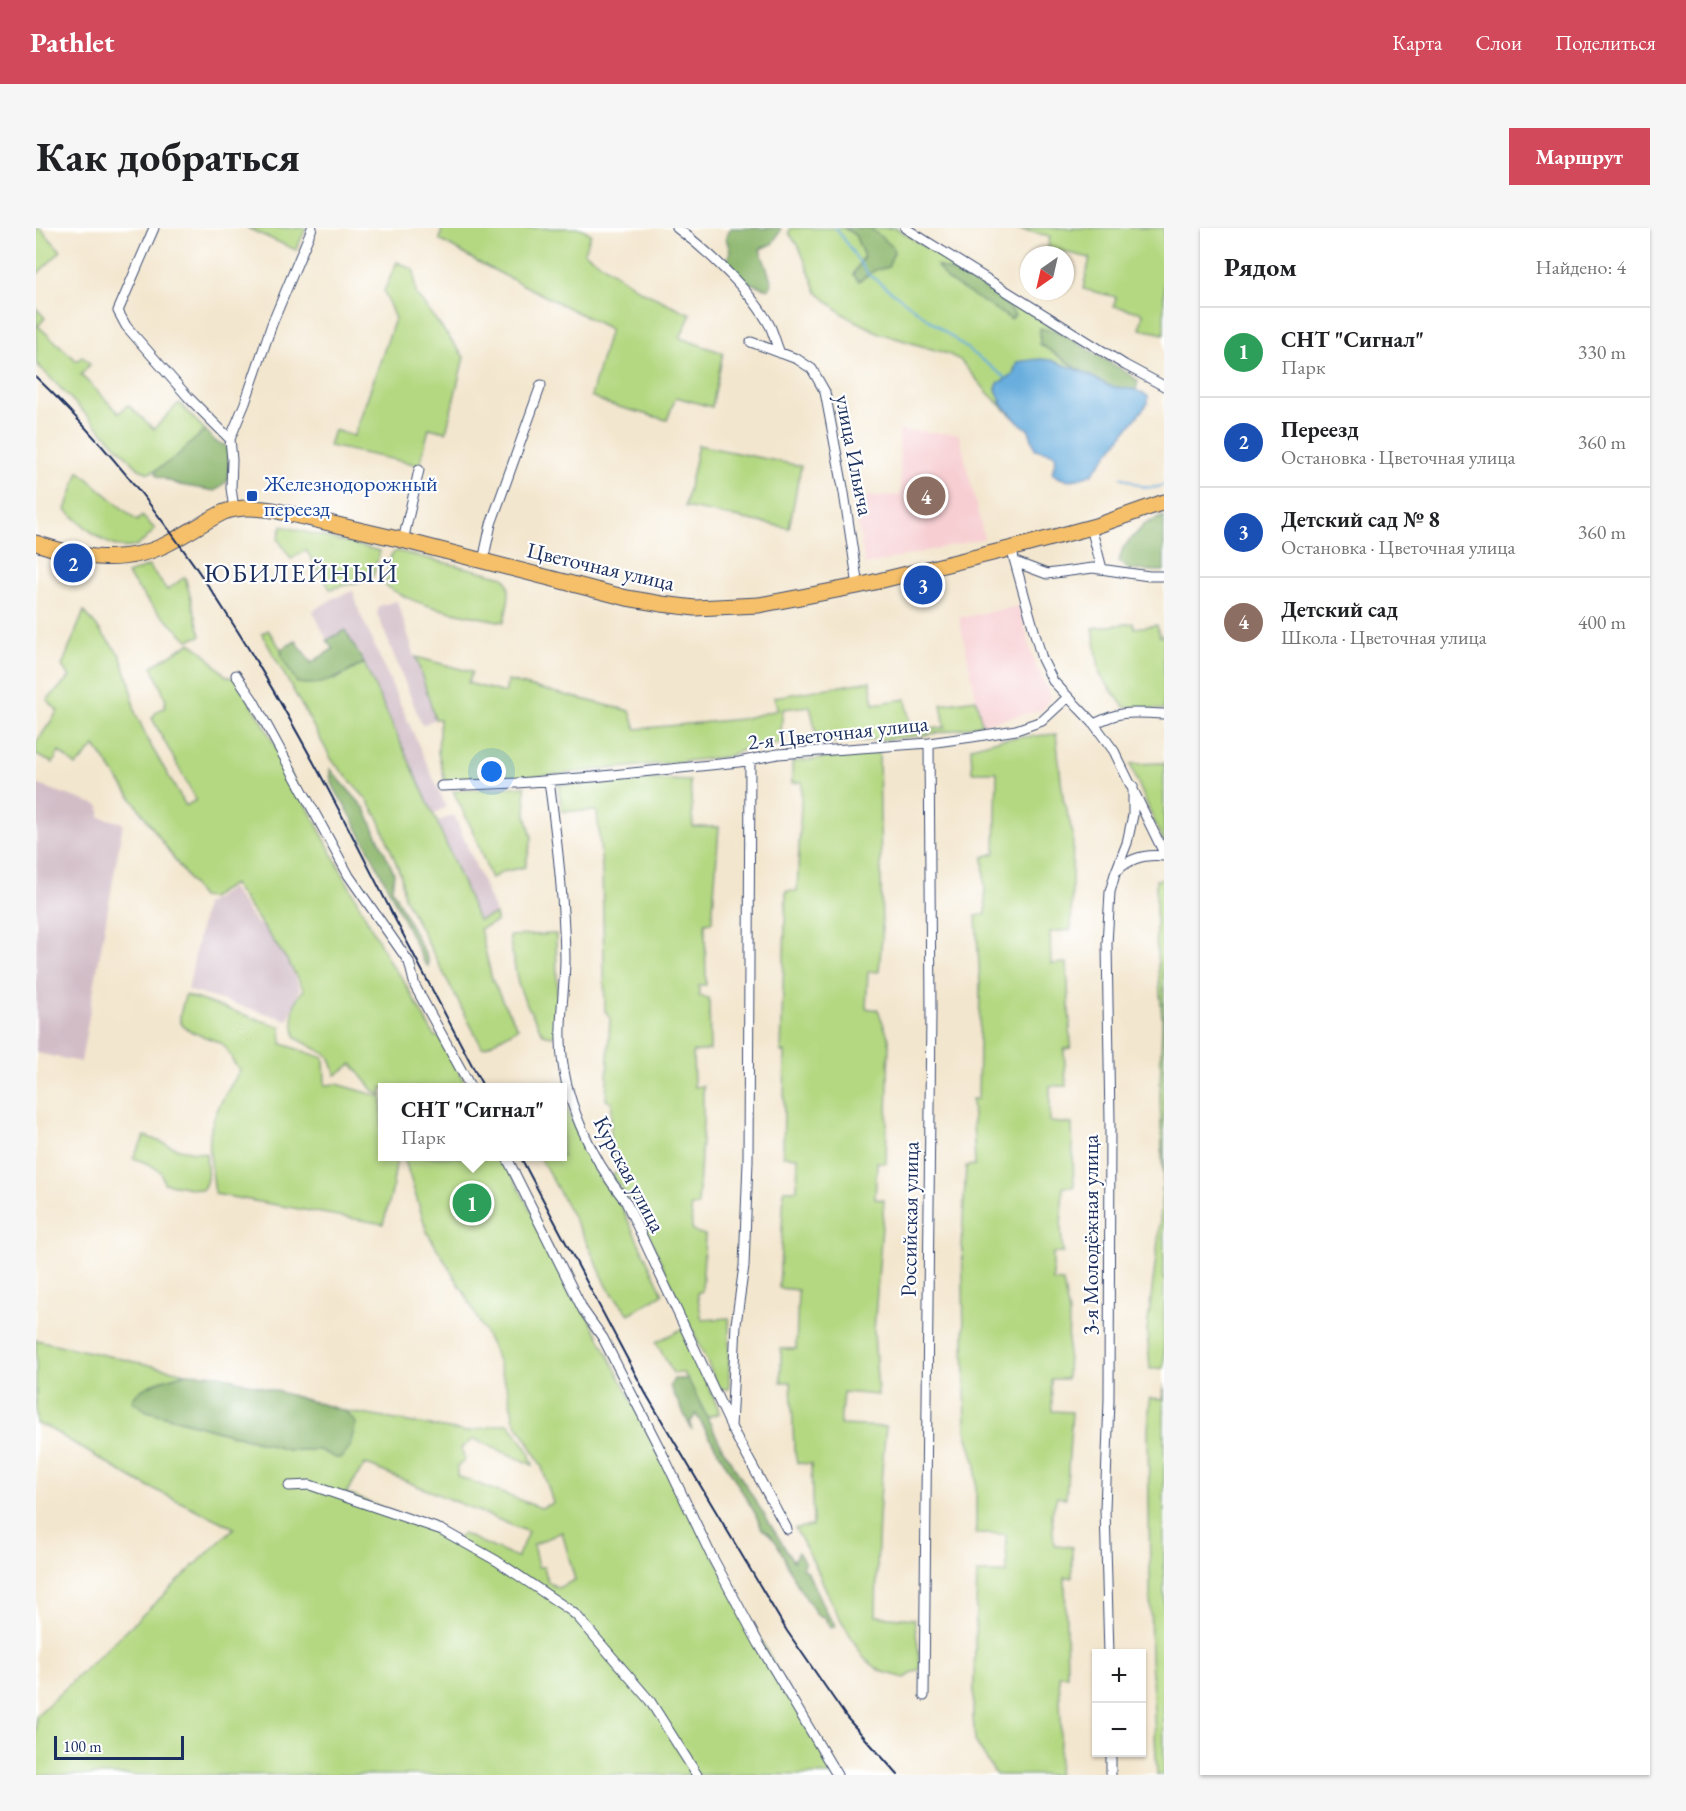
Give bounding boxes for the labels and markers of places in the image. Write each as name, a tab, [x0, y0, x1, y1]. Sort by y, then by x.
place label: Железнодорожный переезд	[263, 469, 438, 523]
pin: 4	[906, 474, 946, 518]
marker: Железнодорожный переезд	[245, 489, 259, 503]
pin: 2	[54, 540, 93, 586]
pin: 3	[904, 562, 942, 608]
pin: 1	[452, 1180, 492, 1226]

